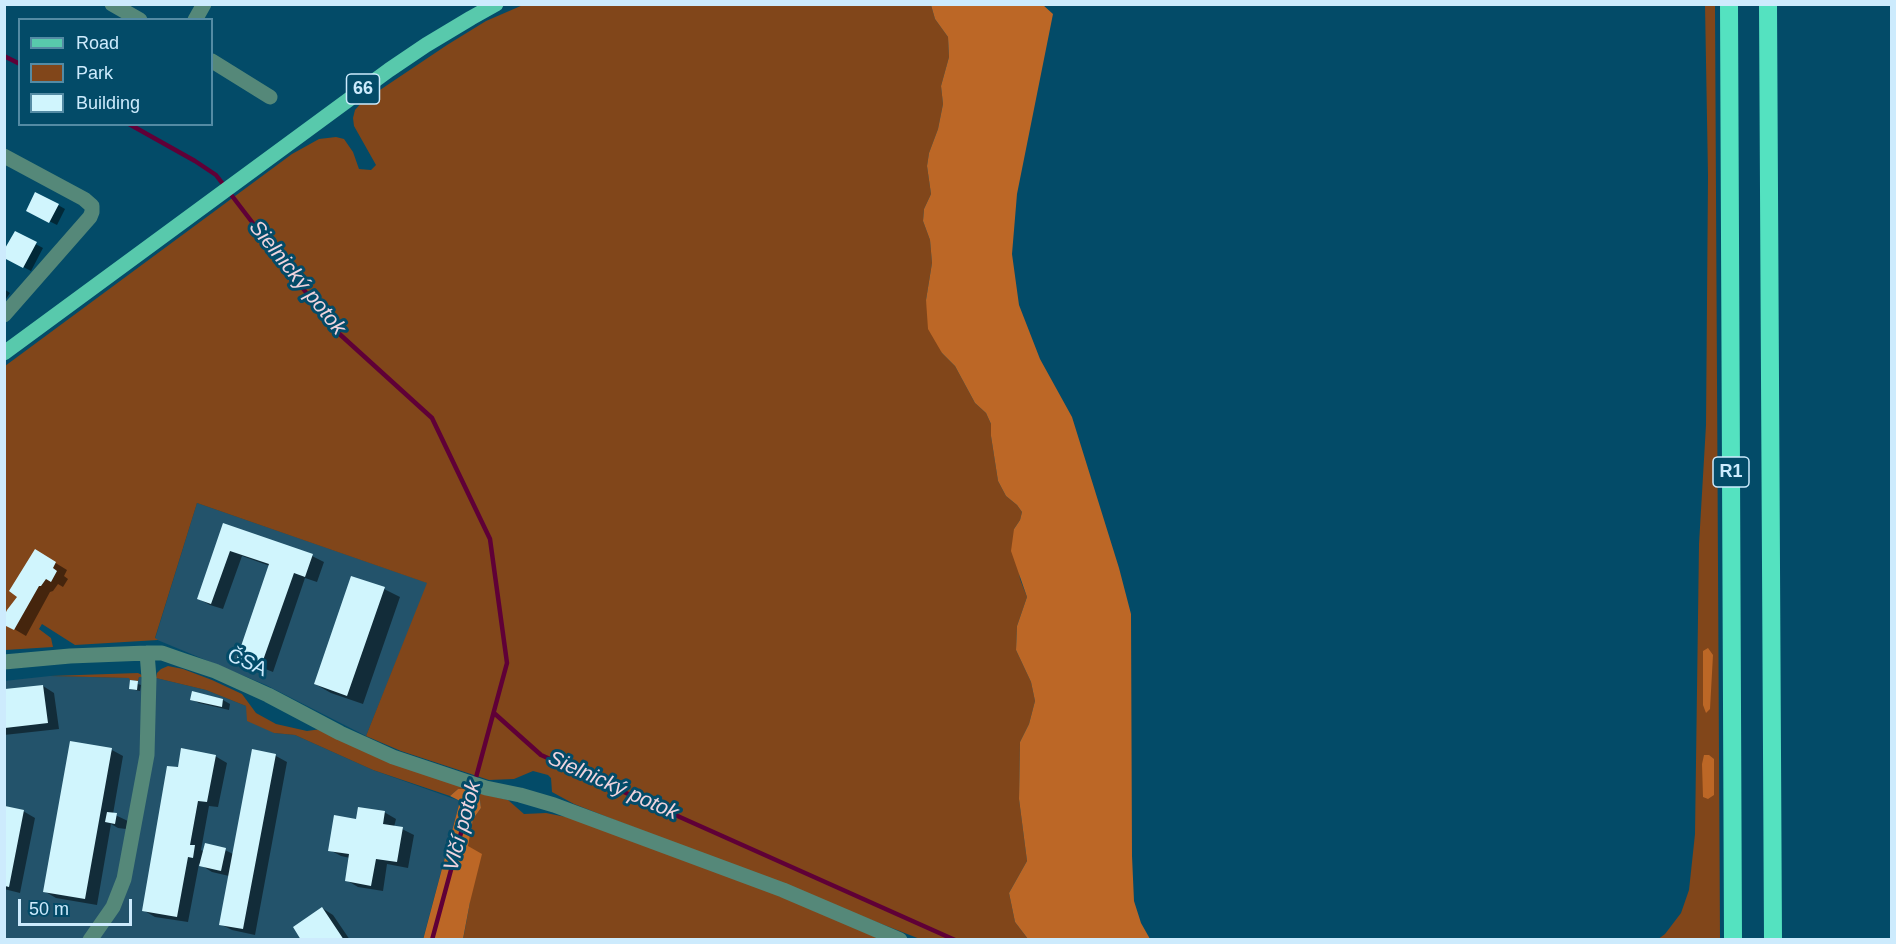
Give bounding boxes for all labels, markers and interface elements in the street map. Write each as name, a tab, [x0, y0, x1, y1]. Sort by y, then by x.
legend	[18, 18, 213, 126]
text: Road	[76, 33, 119, 53]
text: Park	[76, 63, 113, 83]
road number: 66	[346, 74, 380, 104]
text: Building	[76, 93, 140, 113]
water label: Sielnický potok	[243, 216, 351, 340]
road number: R1	[1713, 457, 1749, 487]
street label: ČSA	[223, 644, 271, 682]
water label: Sielnický potok	[544, 746, 682, 826]
water label: Vlčí potok	[439, 778, 487, 874]
scale bar	[21, 887, 135, 925]
text: 50 m	[29, 899, 69, 919]

